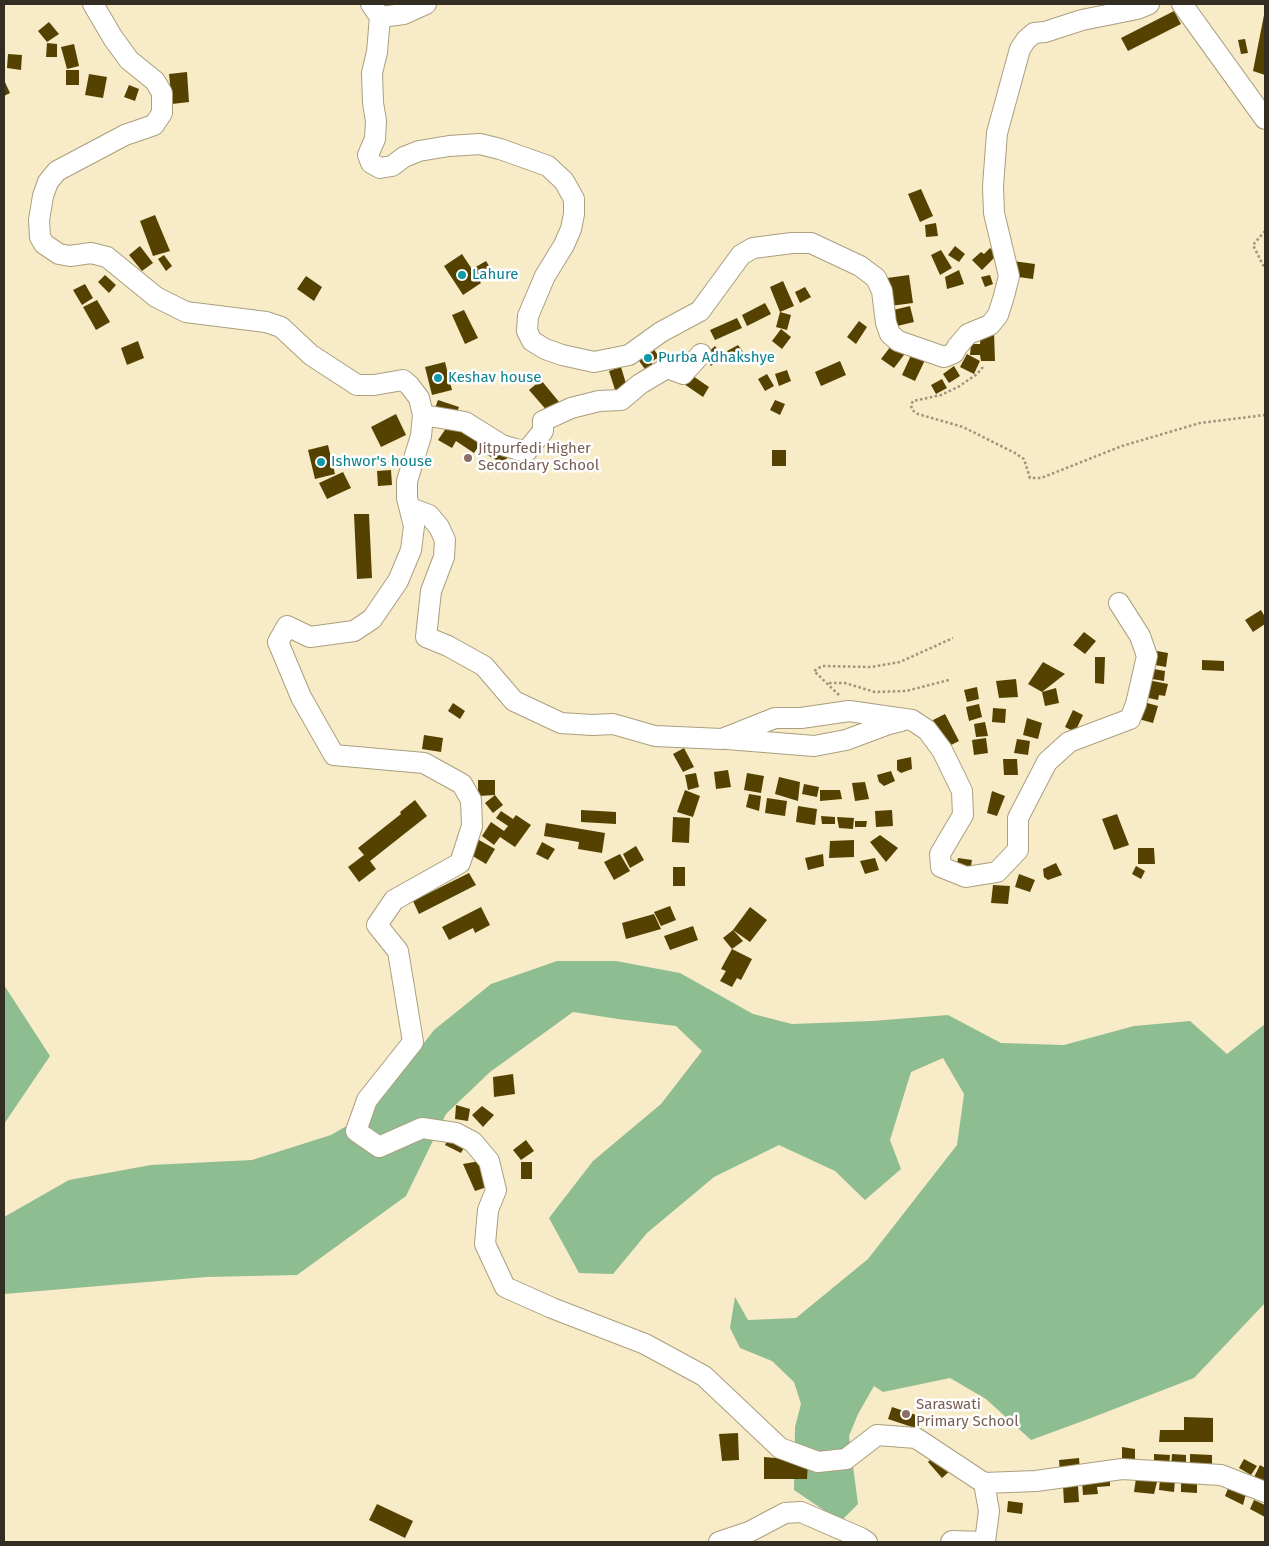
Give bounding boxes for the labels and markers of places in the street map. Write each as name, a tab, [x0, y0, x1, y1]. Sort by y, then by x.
place label: Lahure	[472, 266, 519, 284]
marker: Lahure	[456, 269, 468, 281]
place label: Purba Adhakshye	[658, 349, 775, 367]
marker: Purba Adhakshye	[642, 352, 654, 364]
place label: Keshav house	[448, 369, 541, 387]
marker: Keshav house	[432, 372, 444, 384]
place label: Jitpurfedi Higher Secondary School	[478, 440, 599, 475]
marker: Jitpurfedi Higher Secondary School	[462, 452, 474, 464]
place label: Ishwor's house	[331, 453, 432, 471]
marker: Ishwor's house	[315, 456, 327, 468]
place label: Saraswati Primary School	[916, 1396, 1019, 1431]
marker: Saraswati Primary School	[900, 1408, 912, 1420]

